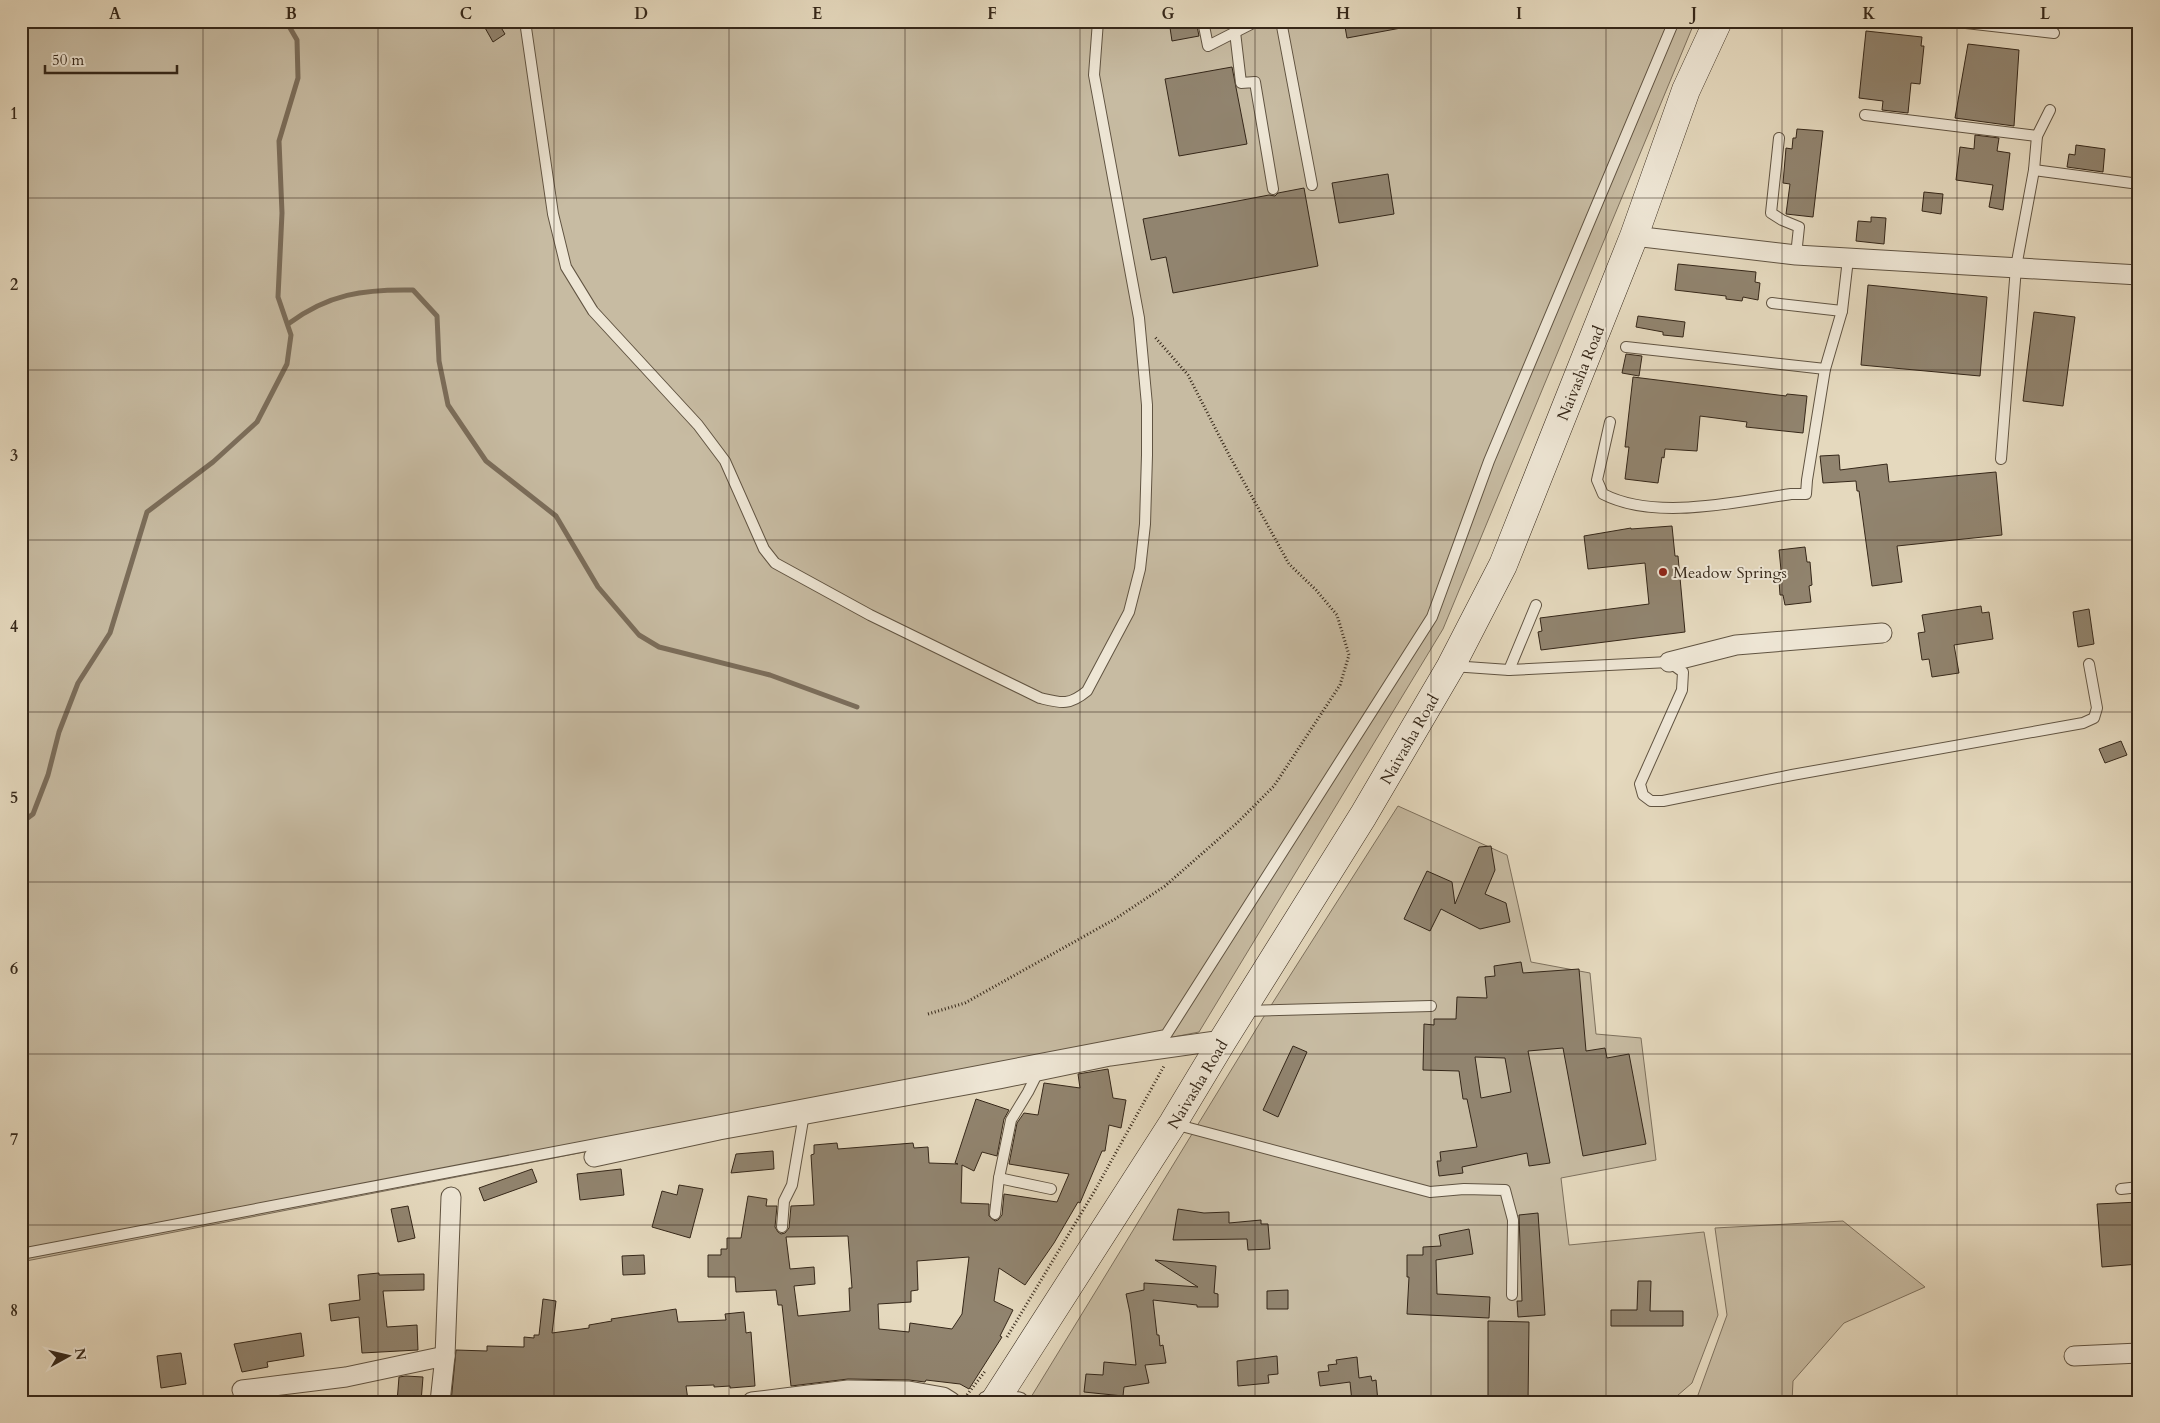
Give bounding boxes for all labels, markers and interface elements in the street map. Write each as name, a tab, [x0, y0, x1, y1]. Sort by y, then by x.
text: A	[109, 3, 121, 25]
text: B	[285, 3, 297, 25]
text: C	[460, 3, 472, 25]
text: D	[634, 3, 648, 25]
text: E	[812, 3, 822, 25]
text: F	[987, 3, 997, 25]
text: G	[1161, 3, 1175, 25]
text: H	[1336, 3, 1350, 25]
text: I	[1516, 3, 1522, 25]
text: J	[1689, 3, 1697, 25]
text: K	[1863, 3, 1876, 25]
text: L	[2040, 3, 2051, 25]
scale bar	[45, 42, 178, 74]
text: 50 m	[52, 50, 84, 70]
text: 1	[10, 103, 18, 125]
text: 2	[10, 274, 18, 296]
street label: Naivasha Road	[1552, 322, 1610, 424]
text: 3	[10, 445, 18, 467]
place label: Meadow Springs	[1673, 562, 1787, 584]
marker: Meadow Springs	[1657, 566, 1669, 578]
text: 4	[10, 616, 18, 638]
street label: Naivasha Road	[1375, 690, 1445, 789]
text: 5	[10, 787, 18, 809]
text: 6	[10, 958, 18, 980]
street label: Naivasha Road	[1163, 1035, 1233, 1133]
text: 7	[10, 1129, 18, 1151]
text: 8	[10, 1300, 18, 1322]
north arrow	[42, 1330, 92, 1380]
text: N	[70, 1347, 91, 1362]

